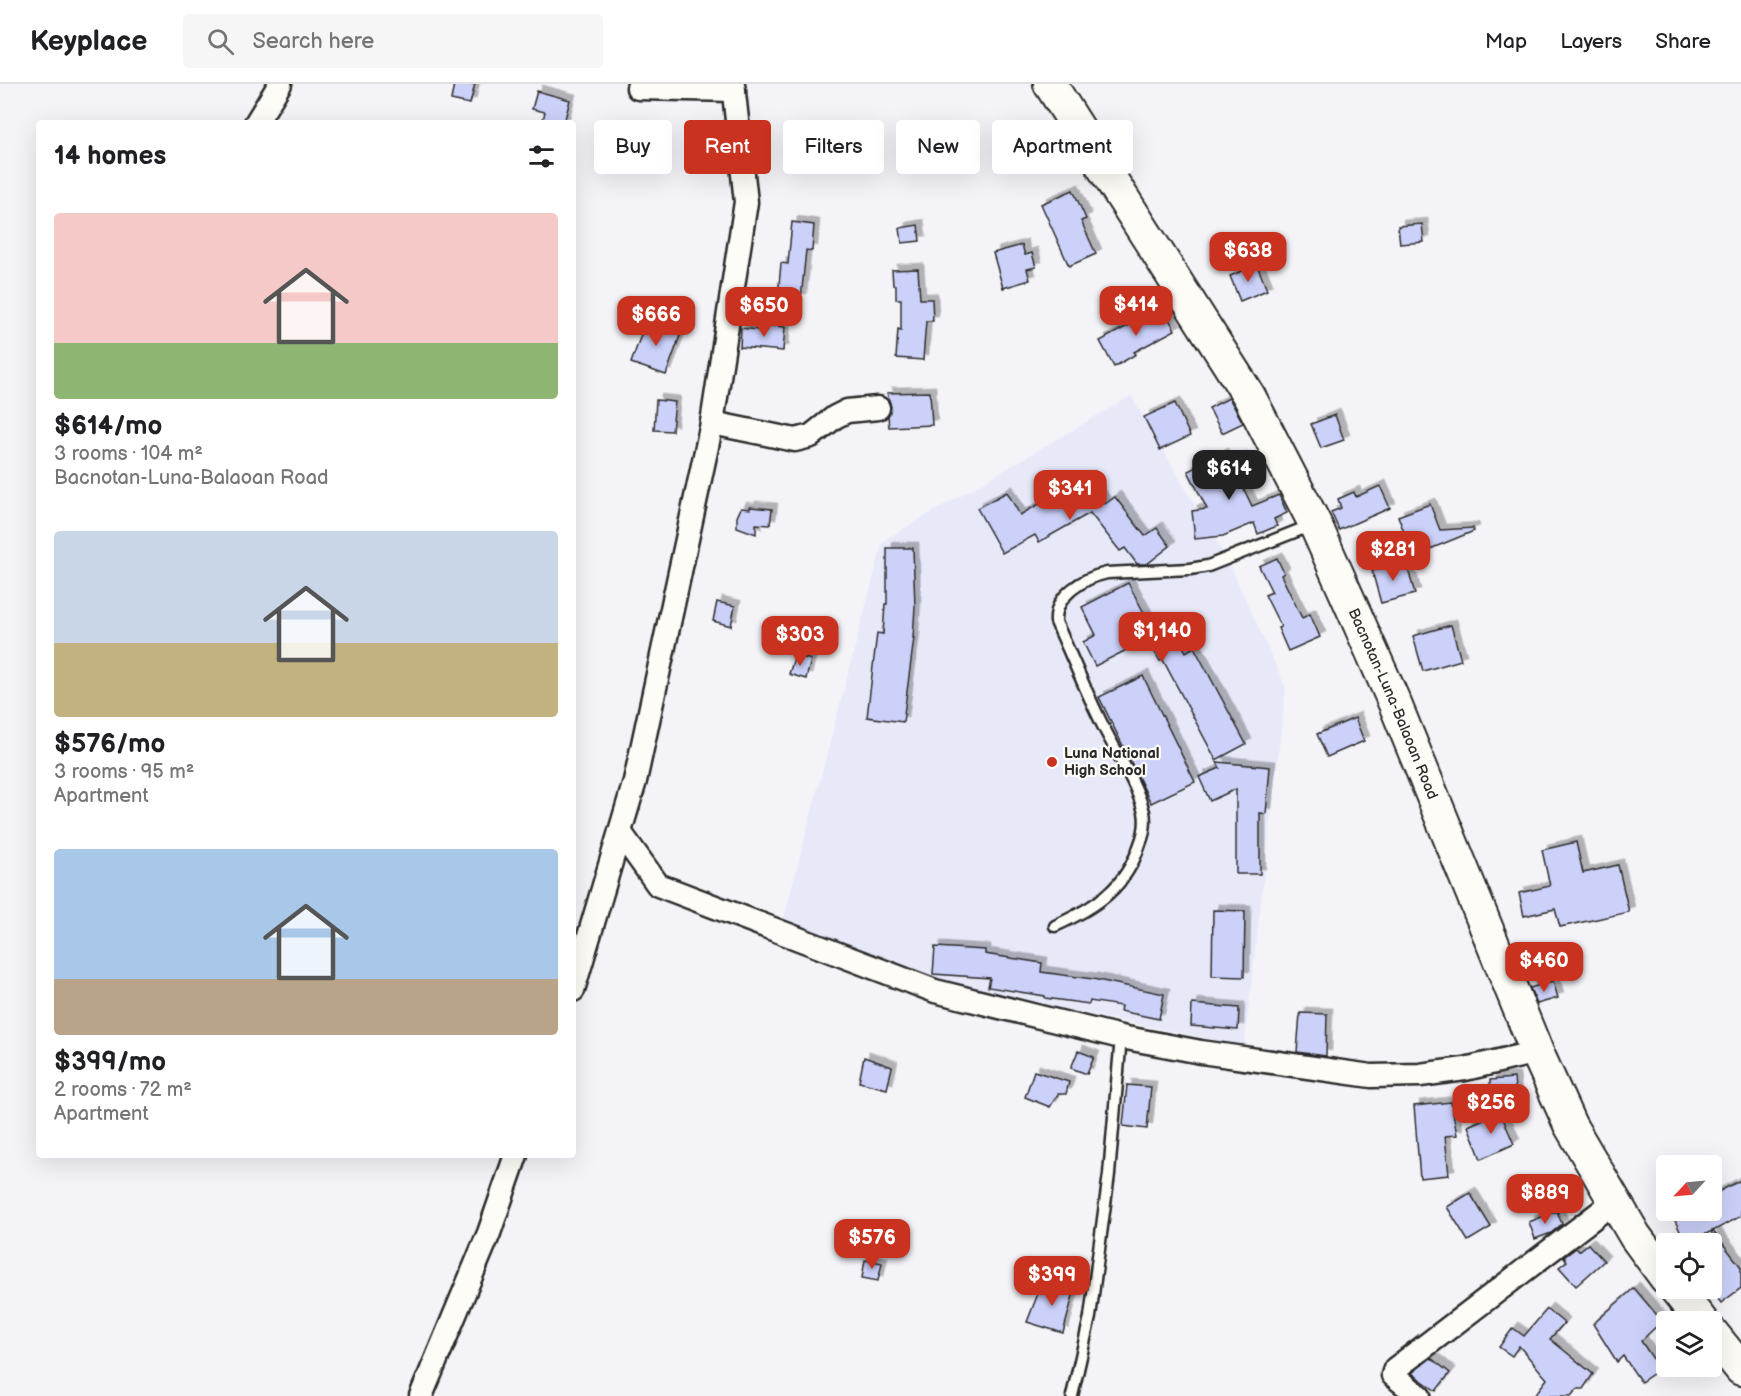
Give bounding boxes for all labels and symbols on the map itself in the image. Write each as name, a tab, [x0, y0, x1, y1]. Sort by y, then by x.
pin: $638	[1212, 232, 1284, 283]
pin: $414	[1100, 286, 1172, 337]
pin: $650	[728, 287, 800, 338]
pin: $666	[620, 296, 692, 347]
pin: $614	[1193, 450, 1265, 501]
pin: $341	[1034, 470, 1106, 521]
pin: $281	[1357, 531, 1429, 582]
street label: Bacnotan-Luna-Balaoan Road	[1344, 605, 1442, 802]
pin: $1,140	[1113, 612, 1211, 663]
pin: $303	[764, 616, 836, 667]
place label: Luna National High School	[1064, 744, 1160, 780]
marker: Luna National High School	[1045, 755, 1059, 769]
pin: $460	[1508, 942, 1580, 993]
pin: $256	[1455, 1084, 1527, 1135]
north arrow	[1656, 1155, 1722, 1221]
pin: $889	[1509, 1174, 1581, 1225]
pin: $576	[836, 1219, 908, 1270]
pin: $399	[1016, 1256, 1088, 1307]

